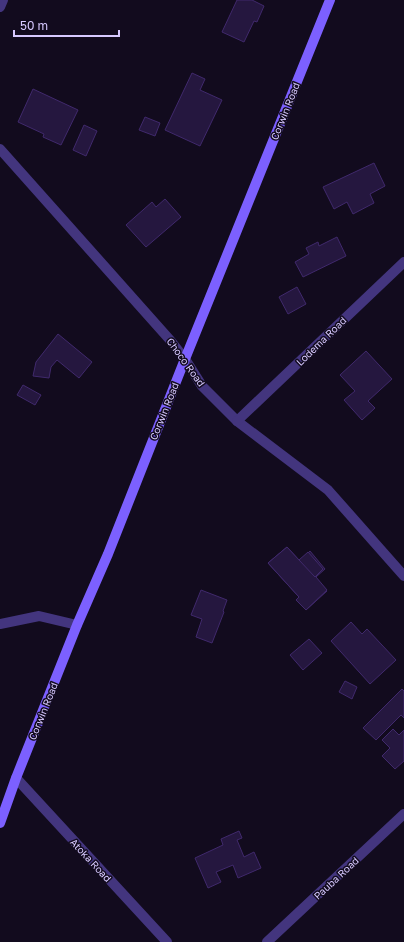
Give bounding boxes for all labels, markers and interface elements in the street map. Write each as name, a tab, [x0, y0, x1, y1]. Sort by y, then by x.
scale bar	[14, 12, 119, 38]
text: 50 m	[20, 18, 48, 33]
street label: Corwin Road	[268, 81, 302, 141]
street label: Lodema Road	[293, 314, 349, 368]
street label: Choco Road	[164, 335, 208, 389]
street label: Corwin Road	[147, 381, 181, 441]
street label: Corwin Road	[26, 681, 60, 741]
street label: Atoka Road	[68, 836, 114, 884]
street label: Pauba Road	[311, 854, 361, 902]

